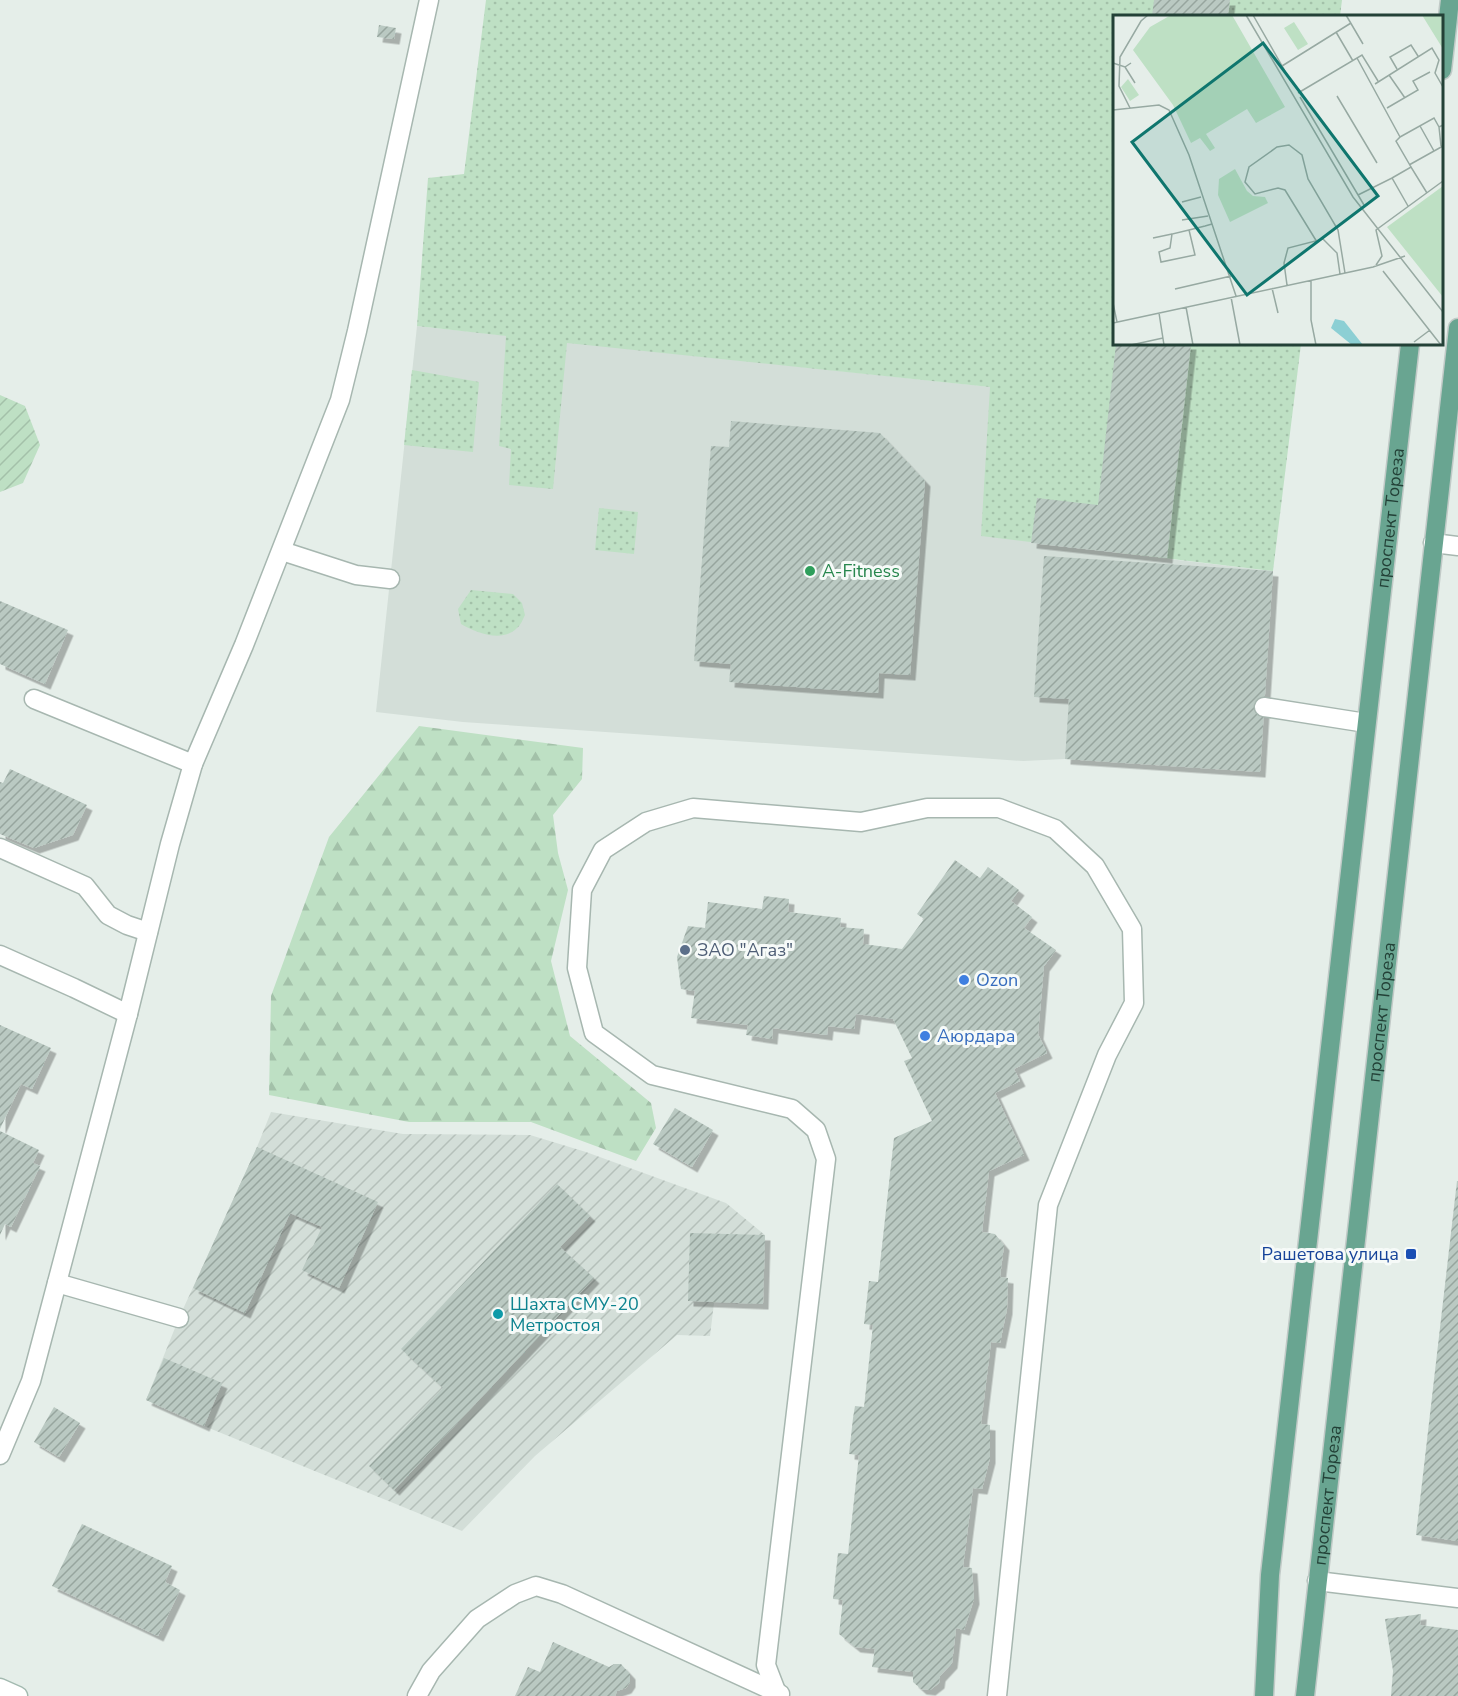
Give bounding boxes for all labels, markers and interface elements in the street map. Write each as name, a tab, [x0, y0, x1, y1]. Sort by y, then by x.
inset map	[1113, 15, 1443, 345]
street label: проспект Тореза	[1370, 447, 1410, 589]
place label: A-Fitness	[822, 559, 900, 583]
marker: A-Fitness	[803, 564, 817, 578]
place label: ЗАО "Агаз"	[697, 938, 793, 962]
street label: проспект Тореза	[1362, 941, 1401, 1084]
marker: ЗАО "Агаз"	[678, 943, 692, 957]
place label: Ozon	[976, 968, 1018, 992]
marker: Ozon	[957, 973, 971, 987]
place label: Аюрдара	[937, 1024, 1015, 1048]
marker: Аюрдара	[918, 1029, 932, 1043]
place label: Рашетова улица	[1261, 1242, 1399, 1266]
marker: Рашетова улица	[1404, 1247, 1418, 1261]
place label: Шахта СМУ-20 Метростоя	[510, 1292, 639, 1337]
marker: Шахта СМУ-20 Метростоя	[491, 1307, 505, 1321]
street label: проспект Тореза	[1308, 1424, 1347, 1567]

